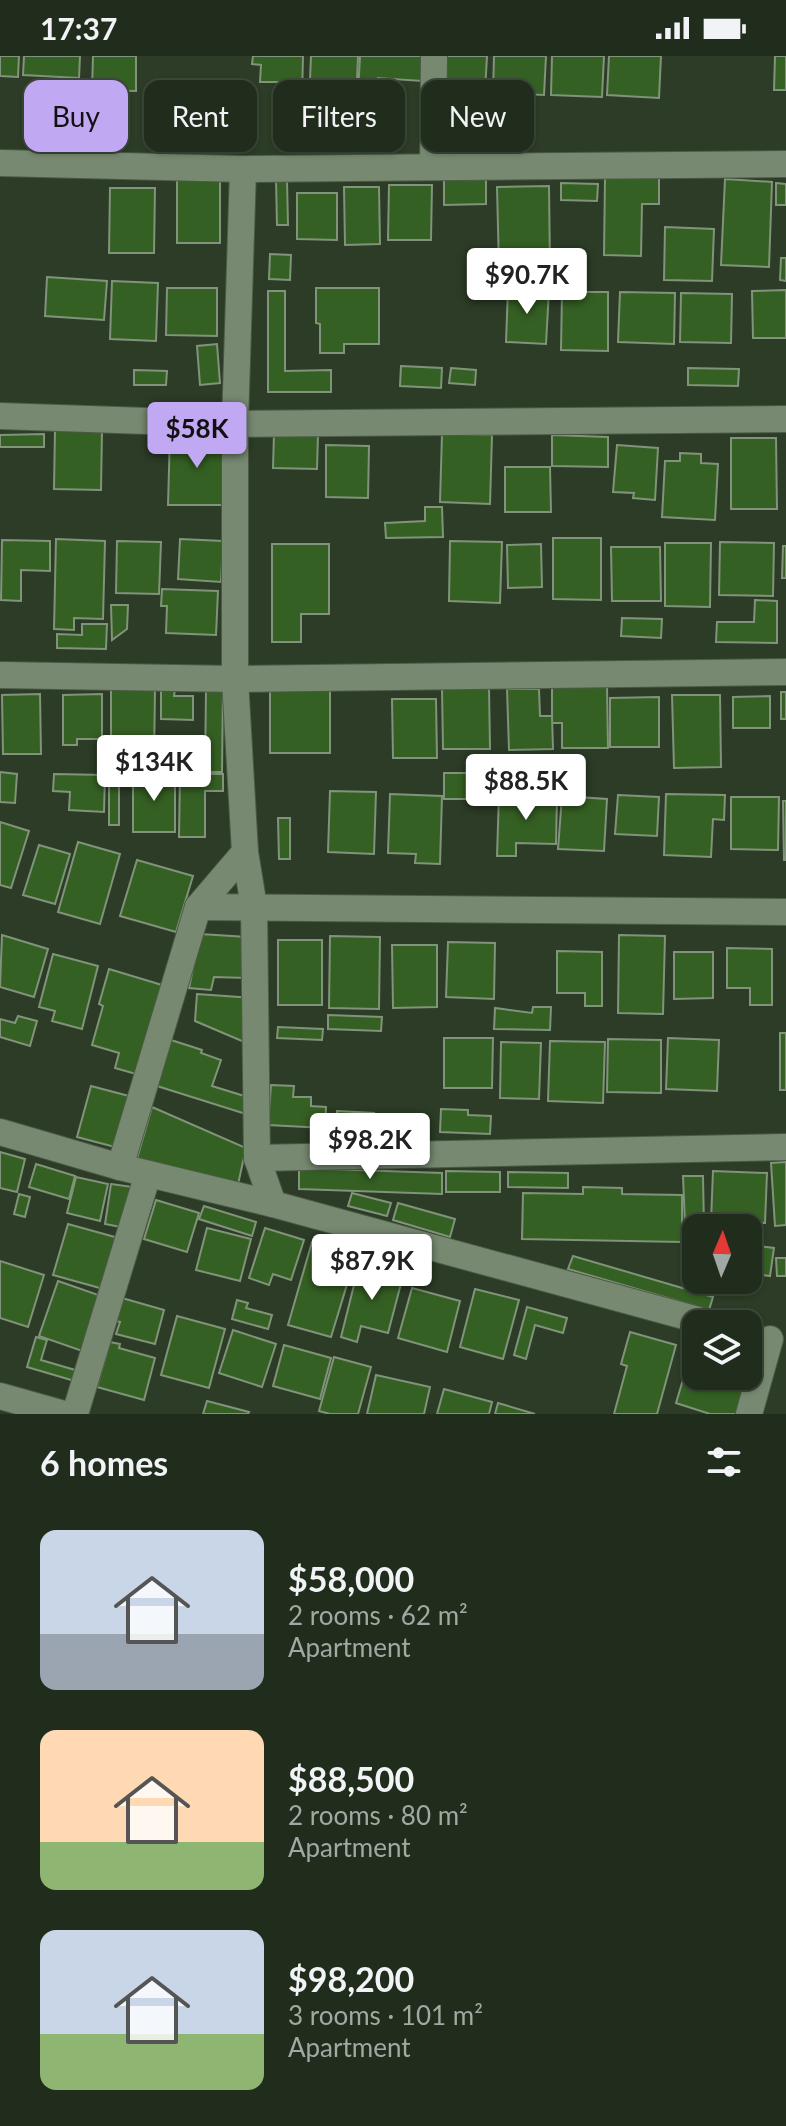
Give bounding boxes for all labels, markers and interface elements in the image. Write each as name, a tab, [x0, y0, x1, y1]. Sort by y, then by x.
text: 17:37	[40, 10, 117, 46]
chip: Buy	[24, 80, 128, 152]
chip: Rent	[144, 80, 257, 152]
chip: Filters	[273, 80, 405, 152]
chip: New	[421, 80, 534, 152]
pin: $90.7K	[462, 248, 592, 316]
text: $90.7K	[485, 258, 569, 290]
pin: $58K	[150, 402, 244, 470]
text: $58K	[165, 412, 229, 444]
pin: $134K	[98, 735, 210, 803]
text: $134K	[115, 745, 193, 777]
pin: $88.5K	[461, 754, 591, 822]
text: $88.5K	[484, 764, 568, 796]
pin: $98.2K	[305, 1113, 435, 1181]
text: $98.2K	[328, 1123, 412, 1155]
north arrow	[682, 1214, 762, 1294]
map controls	[682, 1214, 762, 1390]
pin: $87.9K	[307, 1234, 437, 1302]
text: $87.9K	[330, 1244, 414, 1276]
button: layers	[682, 1310, 762, 1390]
icon: filters	[702, 1440, 746, 1484]
text: 6 homes	[40, 1442, 168, 1483]
text: $58,000	[288, 1558, 414, 1599]
icon: home	[104, 1562, 200, 1658]
text: 2 rooms · 62 m²	[288, 1599, 468, 1631]
text: Apartment	[288, 1631, 411, 1663]
text: $88,500	[288, 1758, 414, 1799]
icon: home	[104, 1762, 200, 1858]
text: 2 rooms · 80 m²	[288, 1799, 468, 1831]
text: Apartment	[288, 1831, 411, 1863]
text: $98,200	[288, 1958, 414, 1999]
icon: home	[104, 1962, 200, 2058]
text: 3 rooms · 101 m²	[288, 1999, 483, 2031]
text: Apartment	[288, 2031, 411, 2063]

